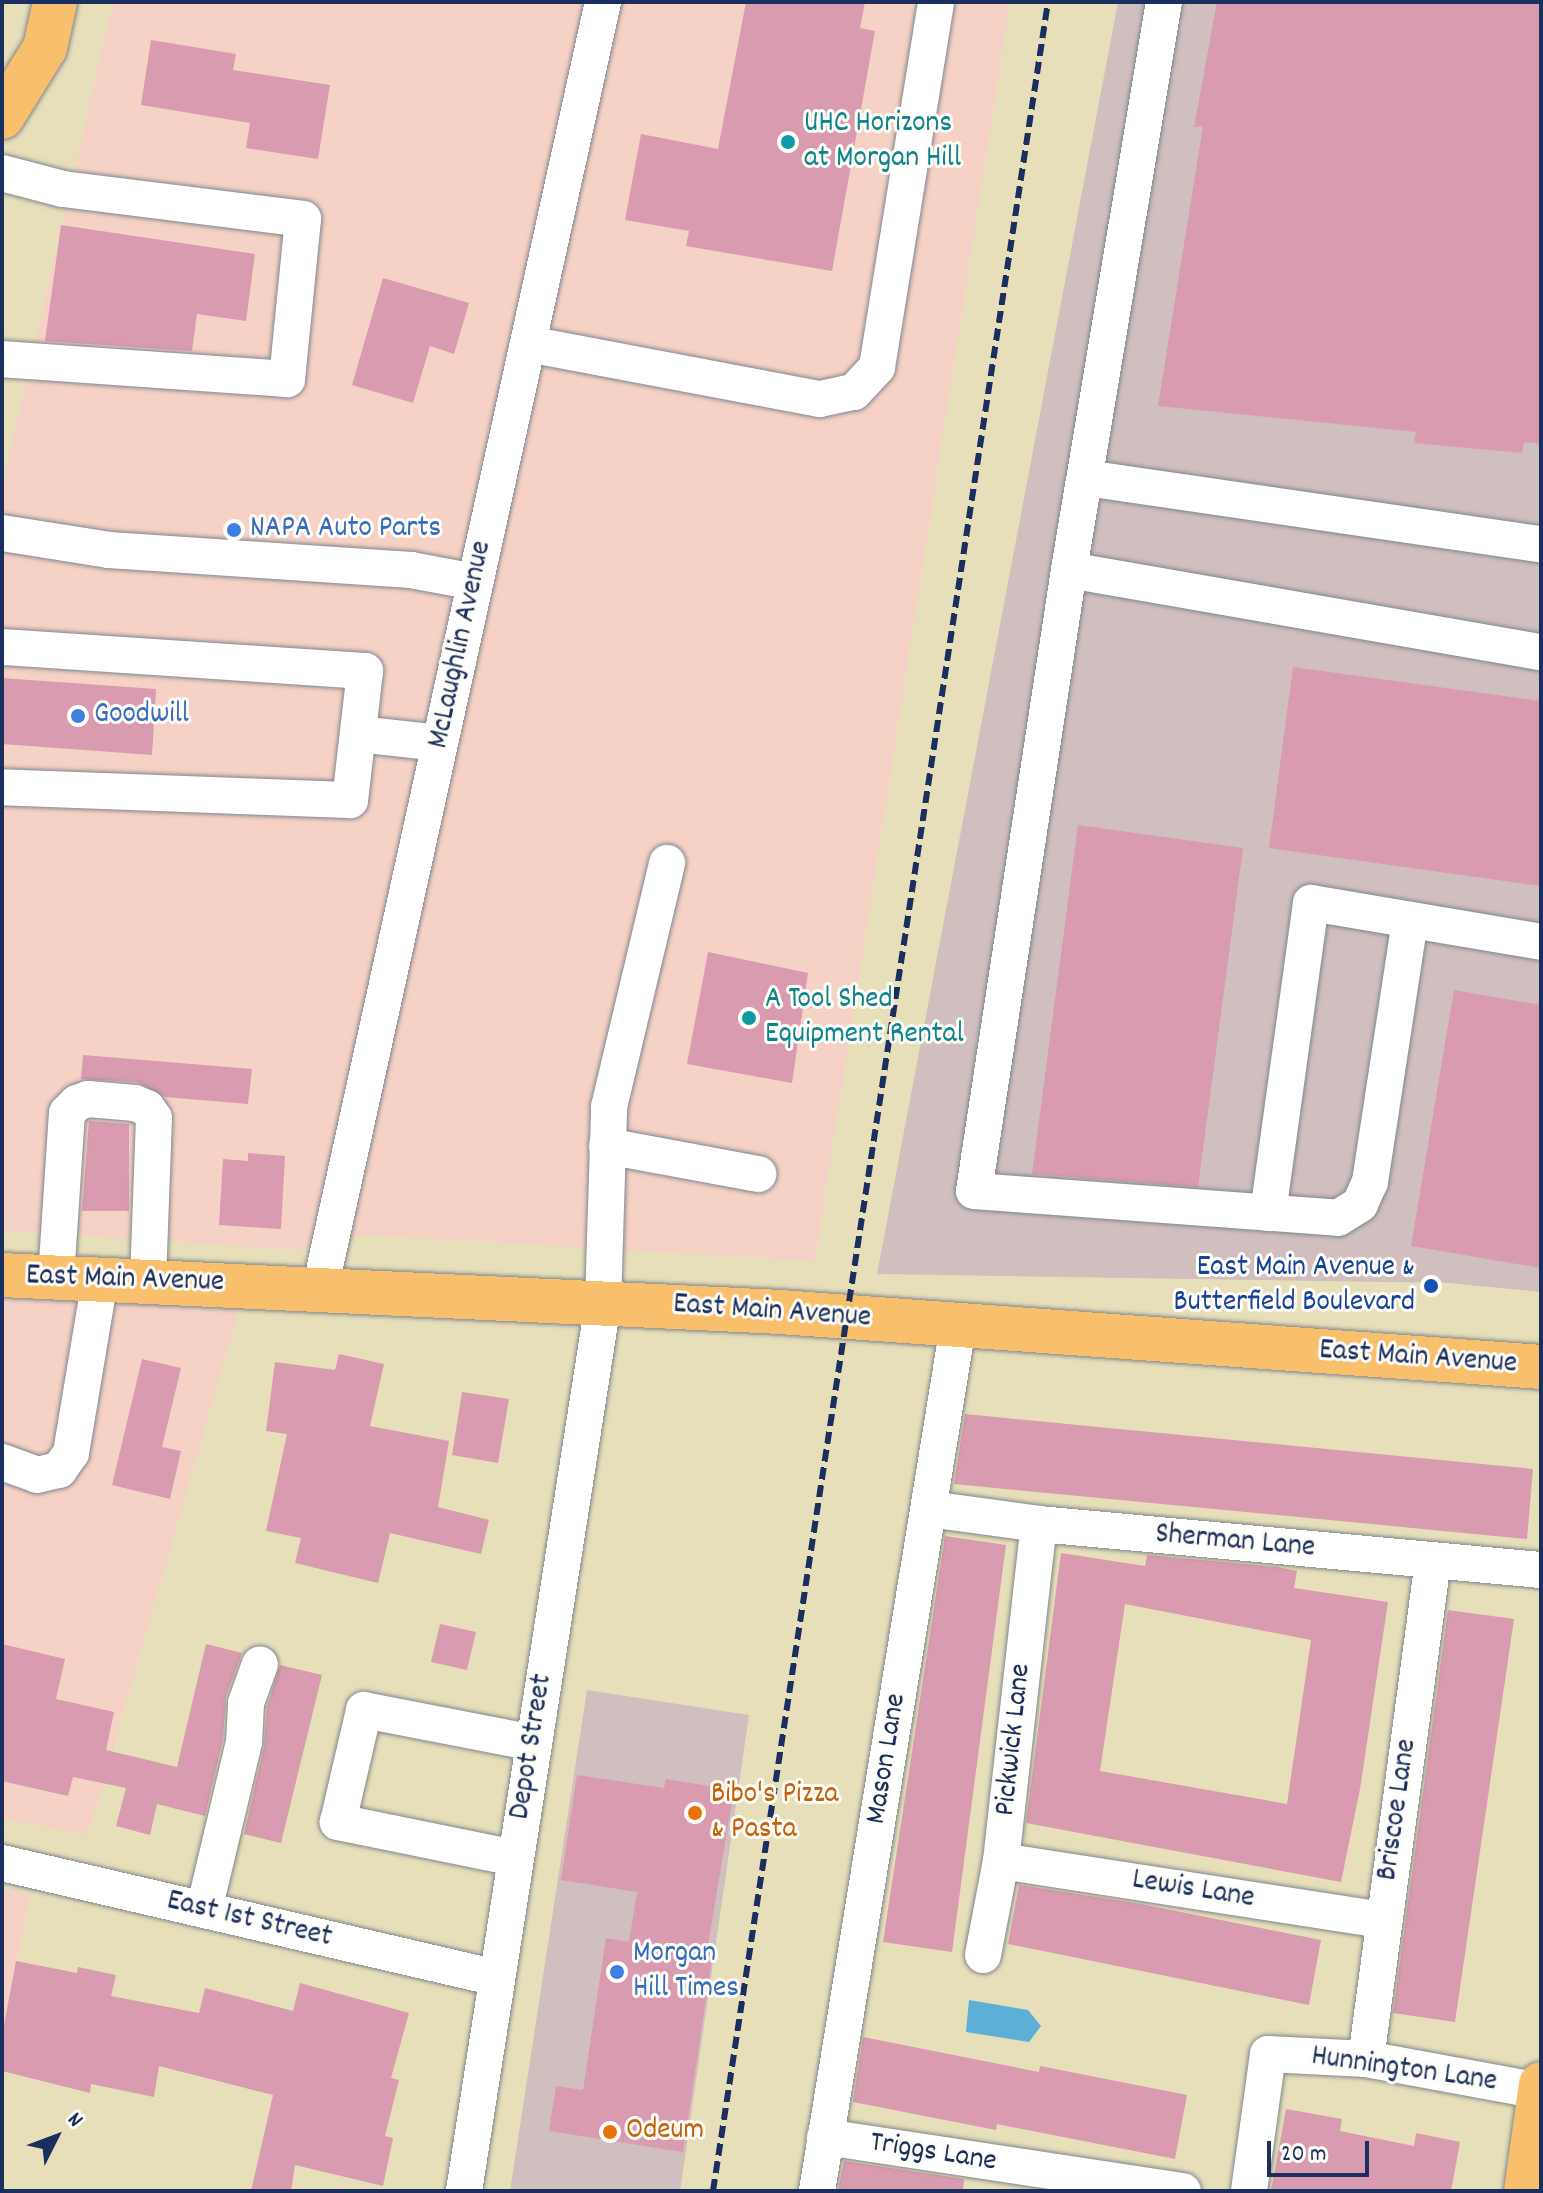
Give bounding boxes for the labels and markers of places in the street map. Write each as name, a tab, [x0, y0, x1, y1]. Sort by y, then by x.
place label: UHC Horizons at Morgan Hill	[804, 107, 961, 178]
marker: UHC Horizons at Morgan Hill	[779, 133, 797, 151]
place label: NAPA Auto Parts	[250, 512, 441, 548]
marker: NAPA Auto Parts	[225, 521, 243, 539]
place label: Goodwill	[94, 698, 189, 734]
marker: Goodwill	[69, 707, 87, 725]
place label: A Tool Shed Equipment Rental	[765, 983, 964, 1054]
marker: A Tool Shed Equipment Rental	[740, 1009, 758, 1027]
place label: East Main Avenue & Butterfield Boulevard	[1174, 1251, 1415, 1322]
marker: East Main Avenue & Butterfield Boulevard	[1422, 1277, 1440, 1295]
place label: Bibo's Pizza & Pasta	[711, 1778, 838, 1848]
marker: Bibo's Pizza & Pasta	[686, 1804, 704, 1822]
place label: Morgan Hill Times	[633, 1937, 739, 2008]
marker: Morgan Hill Times	[608, 1963, 626, 1981]
place label: Odeum	[626, 2114, 704, 2150]
marker: Odeum	[601, 2123, 619, 2141]

